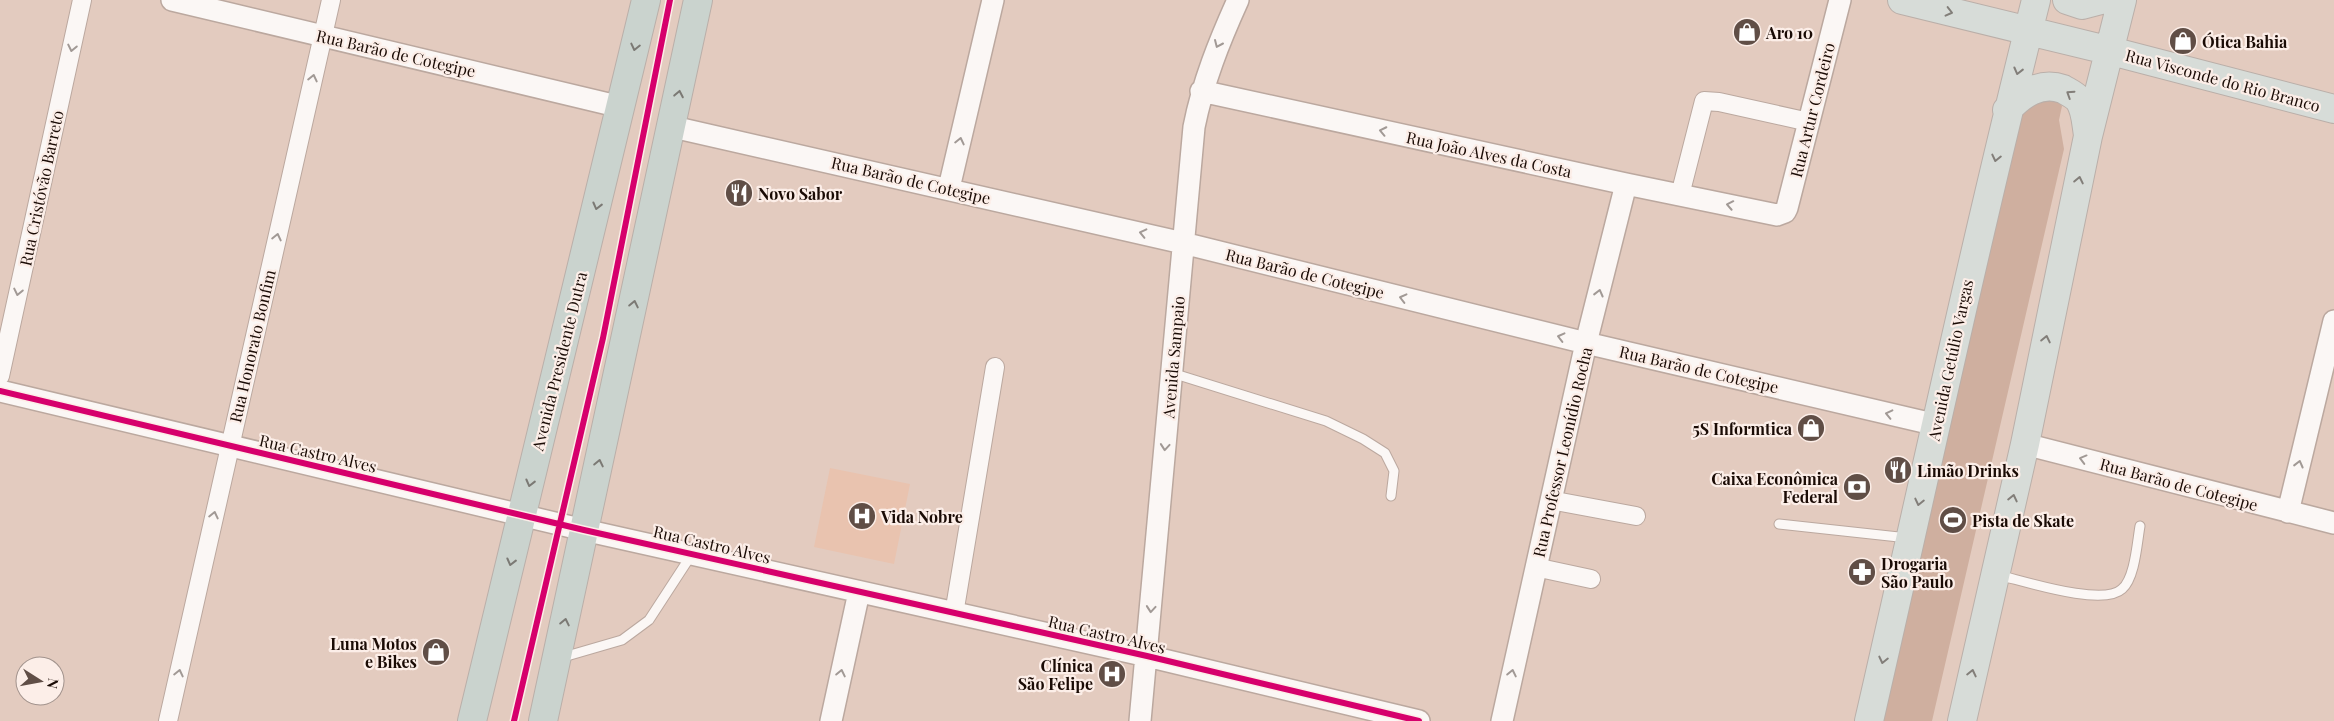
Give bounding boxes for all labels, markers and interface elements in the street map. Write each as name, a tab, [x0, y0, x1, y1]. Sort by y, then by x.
one-way arrow	[1945, 6, 1954, 17]
shop icon: Aro 10	[1732, 17, 1762, 47]
place label: Aro 10	[1765, 22, 1813, 43]
street label: Rua Barão de Cotegipe	[314, 24, 478, 82]
shop icon: Ótica Bahia	[2168, 26, 2198, 56]
place label: Ótica Bahia	[2202, 31, 2288, 52]
one-way arrow	[1213, 39, 1224, 48]
street label: Rua Artur Cordeiro	[1785, 40, 1839, 180]
one-way arrow	[67, 43, 78, 52]
one-way arrow	[630, 43, 640, 52]
street label: Rua Visconde do Rio Branco	[2123, 44, 2323, 116]
one-way arrow	[2013, 66, 2024, 75]
one-way arrow	[307, 74, 318, 83]
one-way arrow	[674, 90, 684, 99]
one-way arrow	[2066, 91, 2075, 100]
street label: Rua Cristóvão Barreto	[14, 108, 68, 268]
one-way arrow	[1378, 126, 1387, 137]
street label: Rua João Alves da Costa	[1404, 126, 1574, 182]
one-way arrow	[954, 136, 965, 145]
street label: Rua Barão de Cotegipe	[829, 151, 993, 209]
one-way arrow	[1991, 153, 2002, 162]
one-way arrow	[2073, 175, 2084, 184]
restaurant icon: Novo Sabor	[724, 178, 754, 208]
place label: Novo Sabor	[758, 183, 843, 204]
one-way arrow	[592, 201, 603, 210]
one-way arrow	[1725, 201, 1734, 211]
one-way arrow	[1139, 228, 1148, 239]
one-way arrow	[271, 232, 282, 241]
street label: Rua Barão de Cotegipe	[1224, 243, 1386, 303]
street label: Rua Honorato Bonfim	[224, 268, 280, 424]
street label: Avenida Presidente Dutra	[526, 269, 591, 454]
street label: Avenida Getúlio Vargas	[1922, 277, 1977, 444]
one-way arrow	[13, 287, 24, 296]
one-way arrow	[1593, 289, 1604, 298]
one-way arrow	[1400, 293, 1408, 303]
street label: Avenida Sampaio	[1157, 295, 1189, 420]
one-way arrow	[628, 300, 639, 309]
one-way arrow	[1556, 332, 1565, 343]
one-way arrow	[2041, 335, 2051, 344]
street label: Rua Barão de Cotegipe	[1617, 340, 1781, 398]
street label: Rua Professor Leonídio Rocha	[1528, 345, 1596, 559]
one-way arrow	[1885, 409, 1894, 420]
shop icon: 5S Informtica	[1796, 413, 1826, 443]
place label: 5S Informtica	[1693, 418, 1793, 439]
street label: Rua Castro Alves	[257, 429, 379, 477]
one-way arrow	[1160, 443, 1171, 451]
street label: Rua Barão de Cotegipe	[2098, 453, 2260, 515]
one-way arrow	[2079, 454, 2088, 465]
restaurant icon: Limão Drinks	[1883, 455, 1913, 485]
one-way arrow	[593, 459, 604, 468]
place label: Limão Drinks	[1917, 460, 2019, 481]
one-way arrow	[2293, 460, 2304, 469]
place label: Caixa Econômica Federal	[1711, 468, 1839, 507]
bank icon: Caixa Econômica Federal	[1842, 472, 1872, 502]
one-way arrow	[525, 478, 536, 487]
one-way arrow	[2007, 494, 2017, 502]
one-way arrow	[1914, 497, 1925, 506]
hospital icon: Vida Nobre	[847, 501, 877, 531]
sports icon: Pista de Skate	[1938, 505, 1968, 535]
place label: Vida Nobre	[880, 506, 963, 527]
one-way arrow	[208, 510, 219, 519]
place label: Pista de Skate	[1972, 510, 2074, 531]
street label: Rua Castro Alves	[651, 520, 773, 568]
place label: Drogaria São Paulo	[1881, 553, 1953, 592]
pharmacy icon: Drogaria São Paulo	[1847, 557, 1877, 587]
one-way arrow	[506, 558, 516, 566]
one-way arrow	[1146, 605, 1157, 613]
street label: Rua Castro Alves	[1046, 610, 1168, 658]
one-way arrow	[559, 618, 569, 626]
place label: Luna Motos e Bikes	[330, 633, 417, 672]
shop icon: Luna Motos e Bikes	[421, 637, 451, 667]
place label: Clínica São Felipe	[1018, 655, 1094, 694]
north arrow	[15, 656, 65, 706]
one-way arrow	[1878, 656, 1889, 665]
hospital icon: Clínica São Felipe	[1097, 659, 1127, 689]
one-way arrow	[173, 669, 184, 678]
one-way arrow	[835, 669, 846, 678]
one-way arrow	[1506, 669, 1517, 678]
one-way arrow	[1966, 669, 1977, 678]
text: N	[43, 677, 64, 690]

